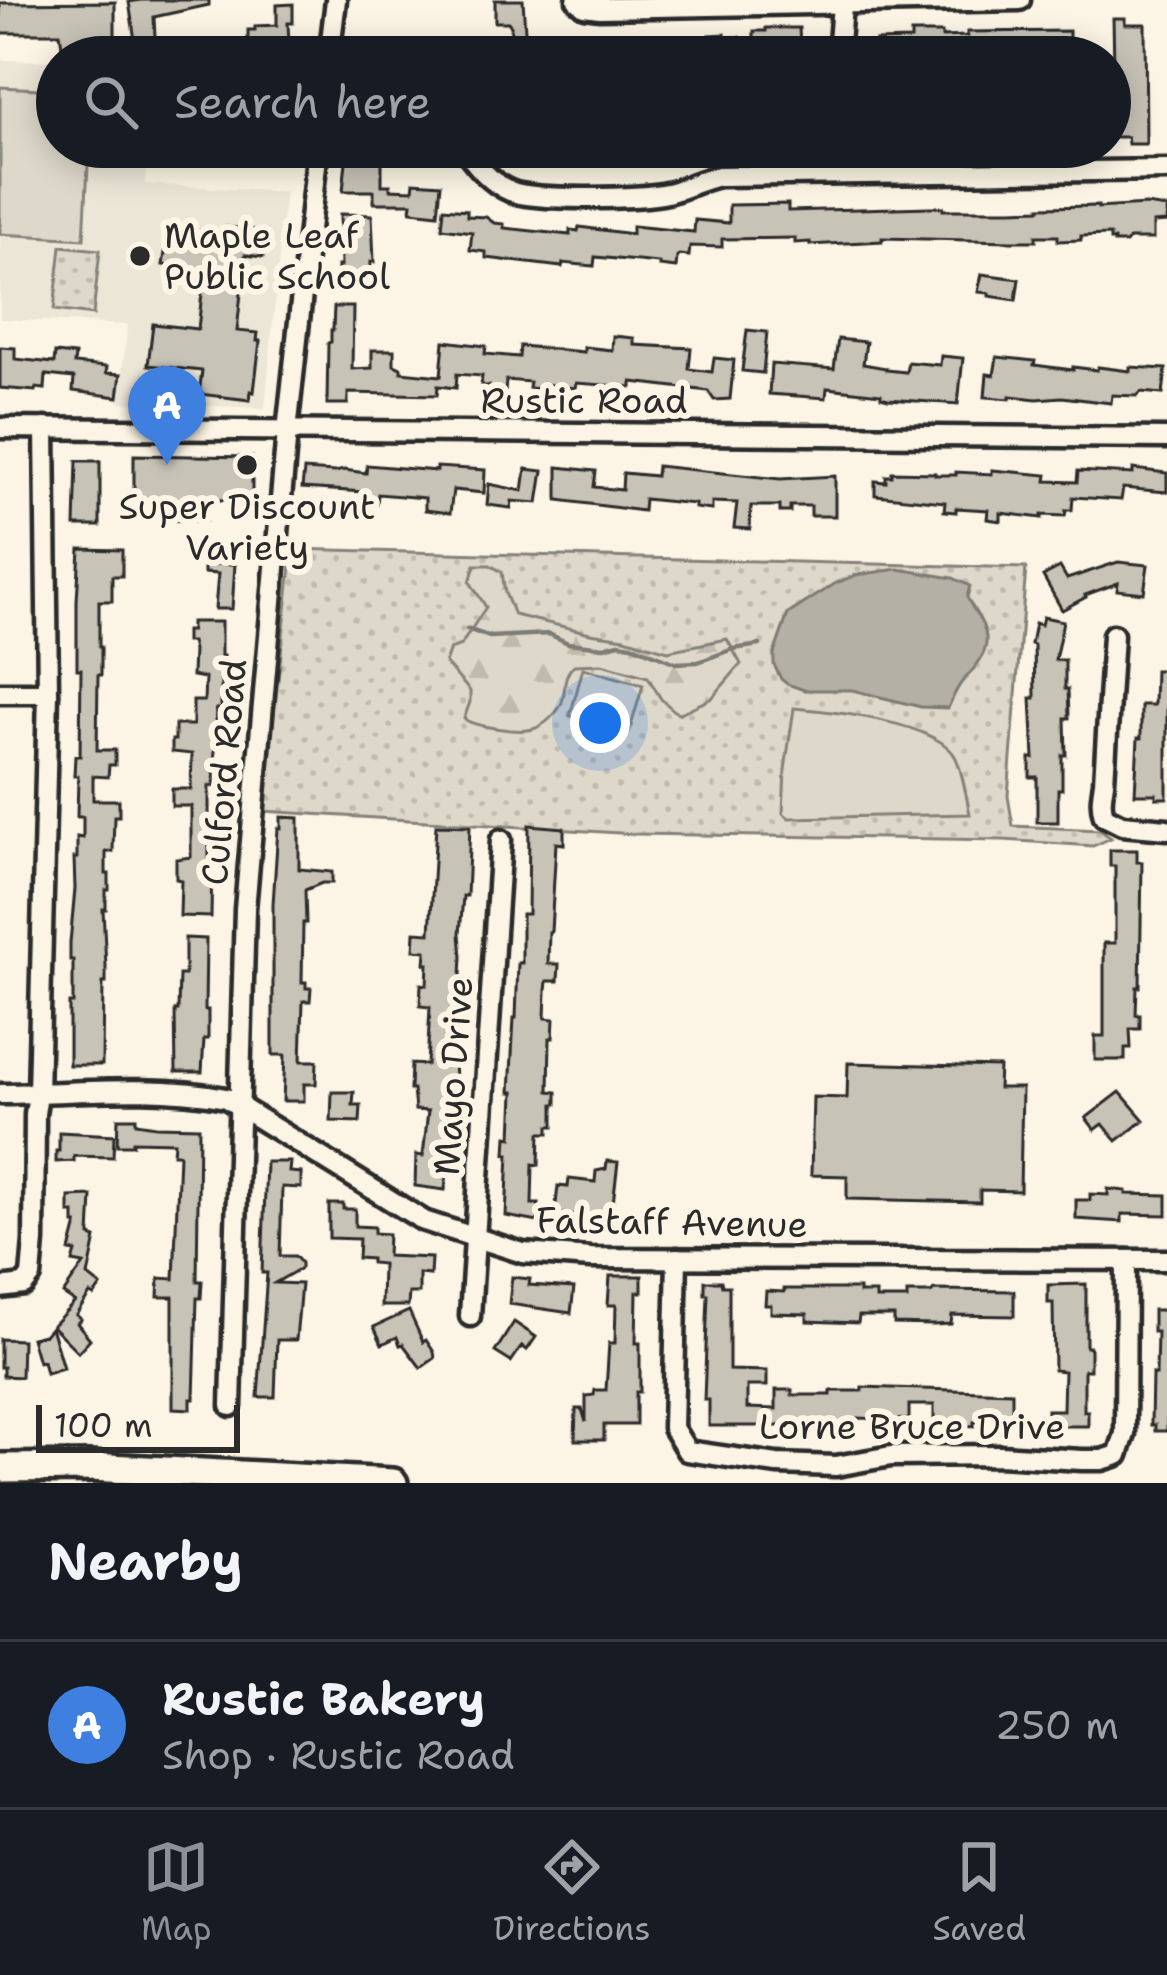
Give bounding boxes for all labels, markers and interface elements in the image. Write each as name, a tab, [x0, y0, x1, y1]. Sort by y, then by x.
search box	[36, 36, 1131, 168]
icon: search	[78, 69, 144, 135]
text: Search here	[174, 72, 431, 132]
place label: Maple Leaf Public School	[164, 211, 390, 301]
marker: Maple Leaf Public School	[127, 243, 153, 269]
pin: A	[128, 366, 206, 465]
street label: Rustic Road	[481, 376, 687, 425]
marker: Super Discount Variety	[234, 452, 260, 478]
place label: Super Discount Variety	[119, 482, 376, 572]
street label: Culford Road	[190, 657, 258, 887]
your location	[570, 693, 630, 753]
street label: Mayo Drive	[422, 975, 484, 1177]
street label: Falstaff Avenue	[536, 1195, 808, 1249]
scale bar	[36, 1399, 240, 1452]
street label: Lorne Bruce Drive	[759, 1402, 1065, 1451]
text: 100 m	[54, 1403, 153, 1448]
text: Nearby	[48, 1527, 243, 1595]
text: Rustic Bakery	[162, 1669, 485, 1729]
text: A	[72, 1699, 102, 1751]
text: 250 m	[995, 1699, 1119, 1751]
text: Shop · Rustic Road	[162, 1729, 515, 1781]
tab: Map	[141, 1834, 212, 1951]
tab: Directions	[493, 1834, 651, 1951]
tab: Saved	[932, 1834, 1026, 1951]

